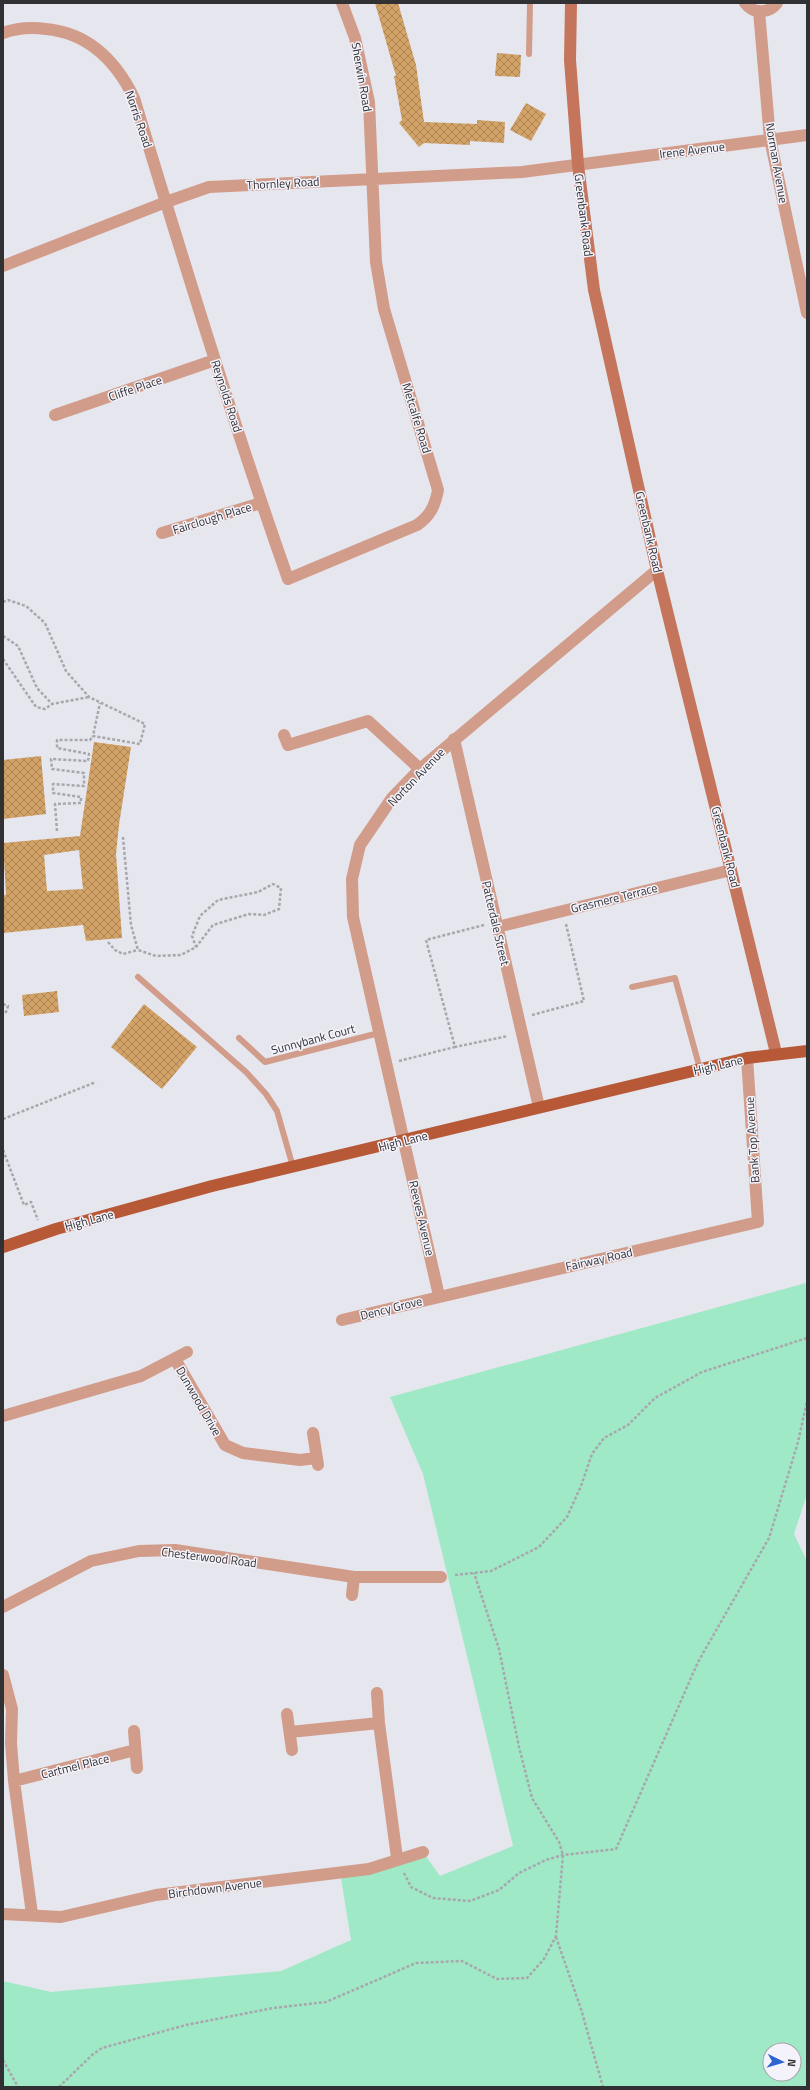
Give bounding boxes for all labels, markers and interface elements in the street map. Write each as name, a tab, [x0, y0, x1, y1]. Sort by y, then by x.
street label: Sherwin Road	[347, 41, 377, 113]
street label: Norris Road	[120, 88, 158, 150]
street label: Norman Avenue	[761, 121, 793, 205]
street label: Irene Avenue	[658, 137, 726, 163]
street label: Thornley Road	[246, 172, 320, 194]
street label: Greenbank Road	[570, 173, 598, 257]
street label: Reynolds Road	[206, 357, 248, 435]
street label: Cliffe Place	[106, 370, 164, 406]
street label: Metcalfe Road	[397, 380, 437, 456]
street label: Greenbank Road	[630, 489, 668, 575]
street label: Fairclough Place	[170, 497, 254, 539]
street label: Norton Avenue	[383, 743, 449, 811]
street label: Greenbank Road	[707, 804, 745, 890]
street label: Grasmere Terrace	[569, 878, 659, 918]
street label: Patterdale Street	[477, 879, 515, 968]
street label: Sunnybank Court	[269, 1018, 358, 1059]
street label: High Lane	[691, 1050, 745, 1080]
street label: Bank Top Avenue	[740, 1096, 764, 1184]
street label: High Lane	[376, 1126, 430, 1156]
street label: Reeves Avenue	[404, 1178, 440, 1258]
street label: High Lane	[62, 1204, 116, 1236]
street label: Fairway Road	[564, 1242, 634, 1276]
street label: Dency Grove	[358, 1291, 424, 1325]
street label: Dunwood Drive	[171, 1363, 227, 1439]
street label: Chesterwood Road	[160, 1542, 258, 1572]
street label: Cartmel Place	[39, 1748, 111, 1784]
street label: Birchdown Avenue	[167, 1873, 263, 1903]
north arrow	[762, 2042, 802, 2082]
text: N	[784, 2058, 800, 2067]

